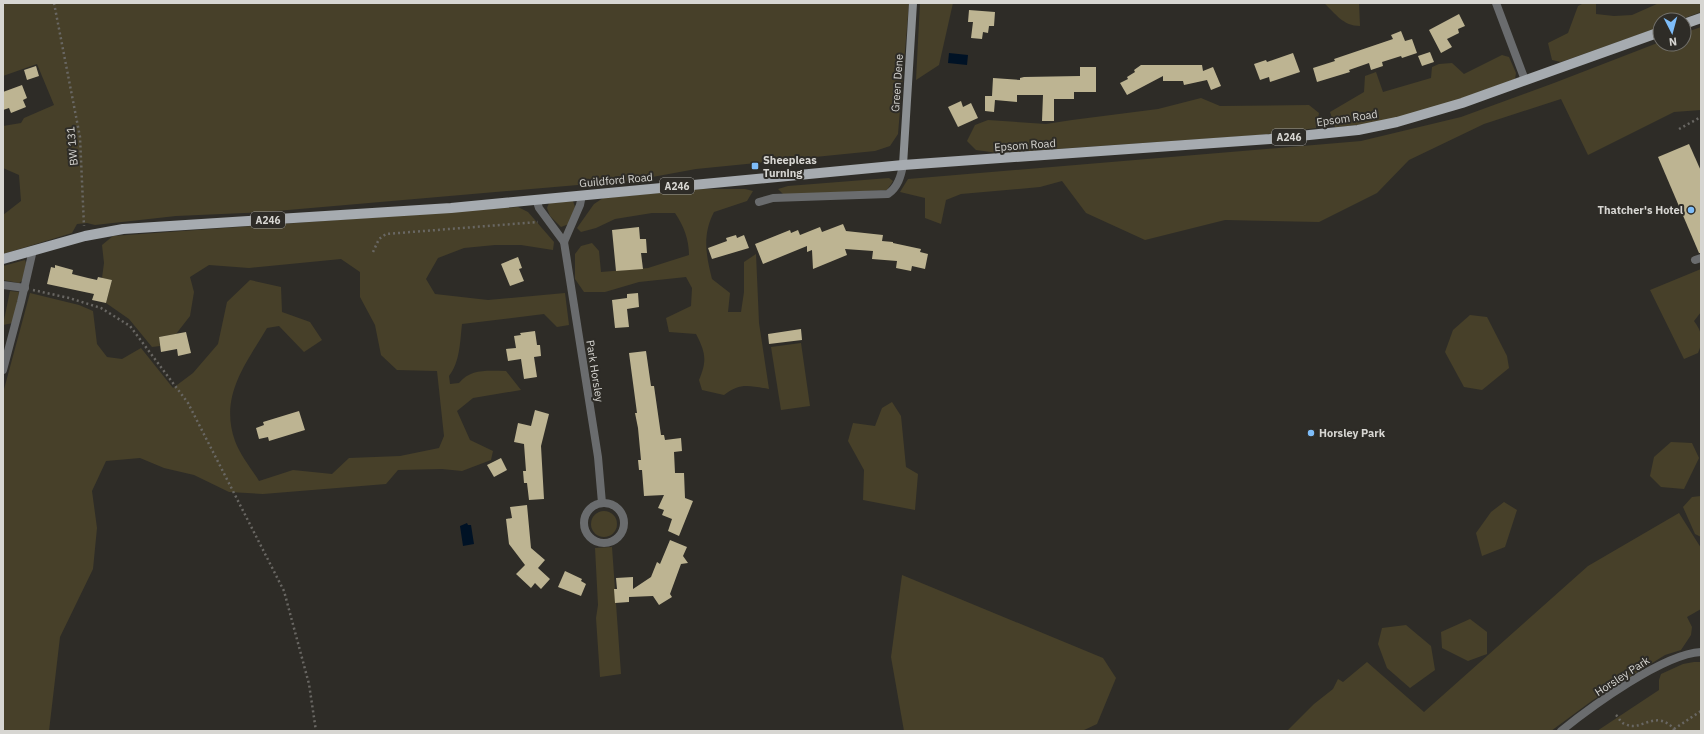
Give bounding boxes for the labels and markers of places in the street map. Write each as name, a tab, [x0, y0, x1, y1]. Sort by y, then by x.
place label: Sheepleas Turning	[763, 153, 817, 180]
marker: Sheepleas Turning	[750, 161, 760, 171]
place label: Thatcher's Hotel	[1598, 203, 1684, 217]
marker: Thatcher's Hotel	[1686, 205, 1696, 215]
place label: Horsley Park	[1319, 426, 1386, 440]
marker: Horsley Park	[1306, 428, 1316, 438]

